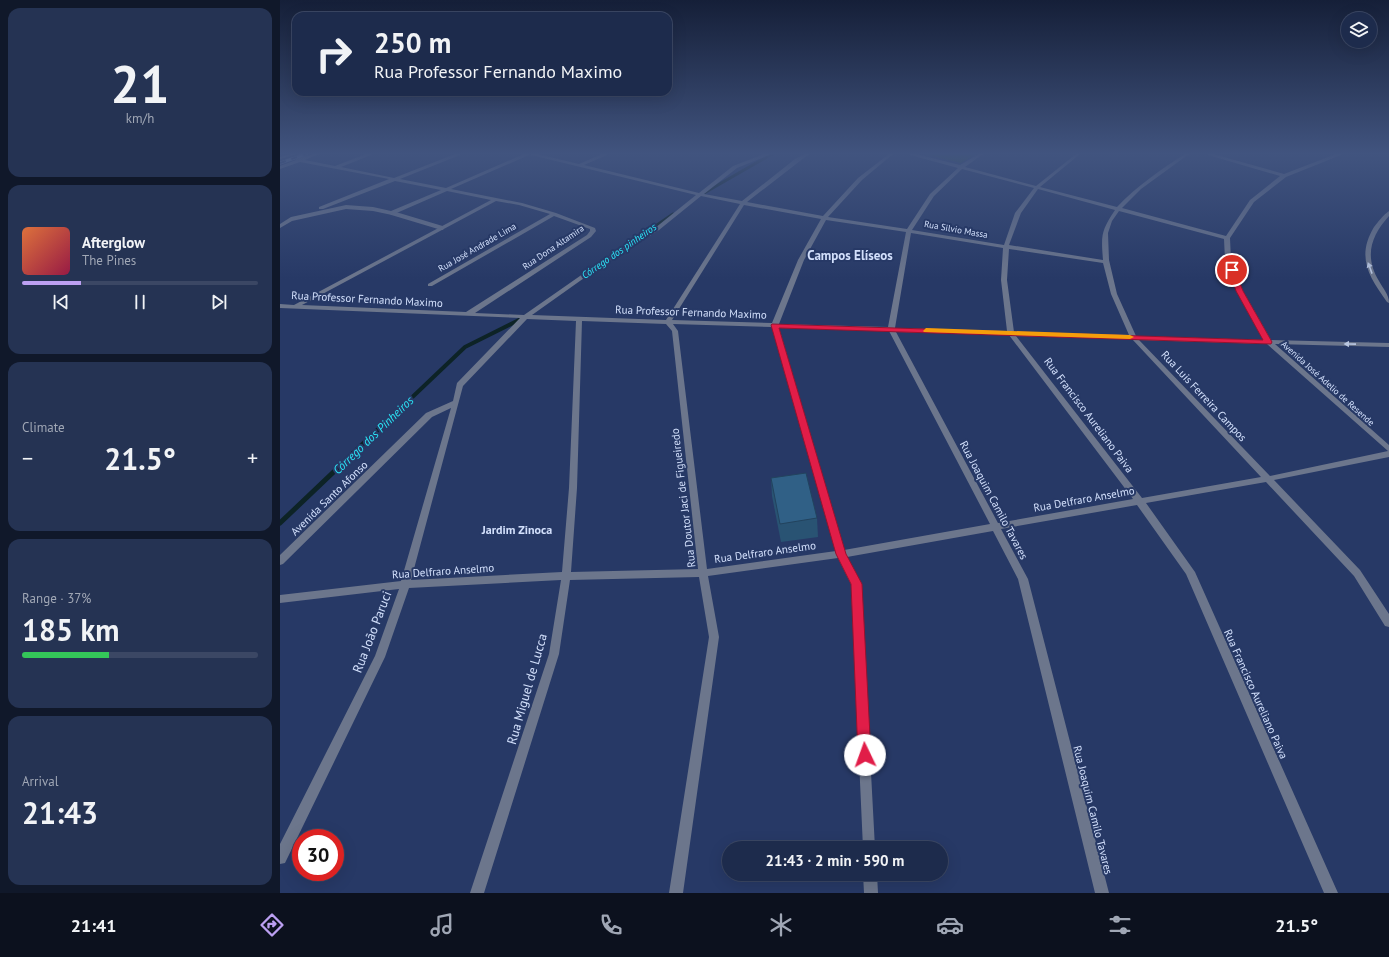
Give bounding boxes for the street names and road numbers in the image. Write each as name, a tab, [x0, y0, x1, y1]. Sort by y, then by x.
street label: Rua Silvio Massa	[923, 218, 989, 240]
street label: Rua José Andrade Lima	[436, 220, 518, 274]
street label: Rua Dona Altamira	[520, 222, 586, 272]
street label: Rua Professor Fernando Maximo	[291, 288, 443, 310]
street label: Rua Professor Fernando Maximo	[615, 302, 767, 322]
street label: Avenida José Adelio de Resende	[1279, 338, 1377, 428]
street label: Rua Luis Ferreira Campos	[1158, 348, 1250, 445]
street label: Rua Francisco Aureliano Paiva	[1041, 355, 1137, 475]
street label: Rua Doutor Jaci de Figueiredo	[668, 428, 698, 568]
street label: Rua Joaquim Camilo Tavares	[957, 438, 1031, 562]
street label: Avenida Santo Afonso	[288, 458, 371, 538]
street label: Rua Delfraro Anselmo	[1032, 483, 1136, 515]
street label: Rua Delfraro Anselmo	[713, 538, 817, 566]
street label: Rua Delfraro Anselmo	[391, 560, 495, 582]
street label: Rua João Paruci	[349, 589, 395, 675]
street label: Rua Francisco Aureliano Paiva	[1221, 627, 1291, 761]
street label: Rua Miguel de Lucca	[503, 632, 551, 746]
street label: Rua Joaquim Camilo Tavares	[1070, 744, 1116, 876]

